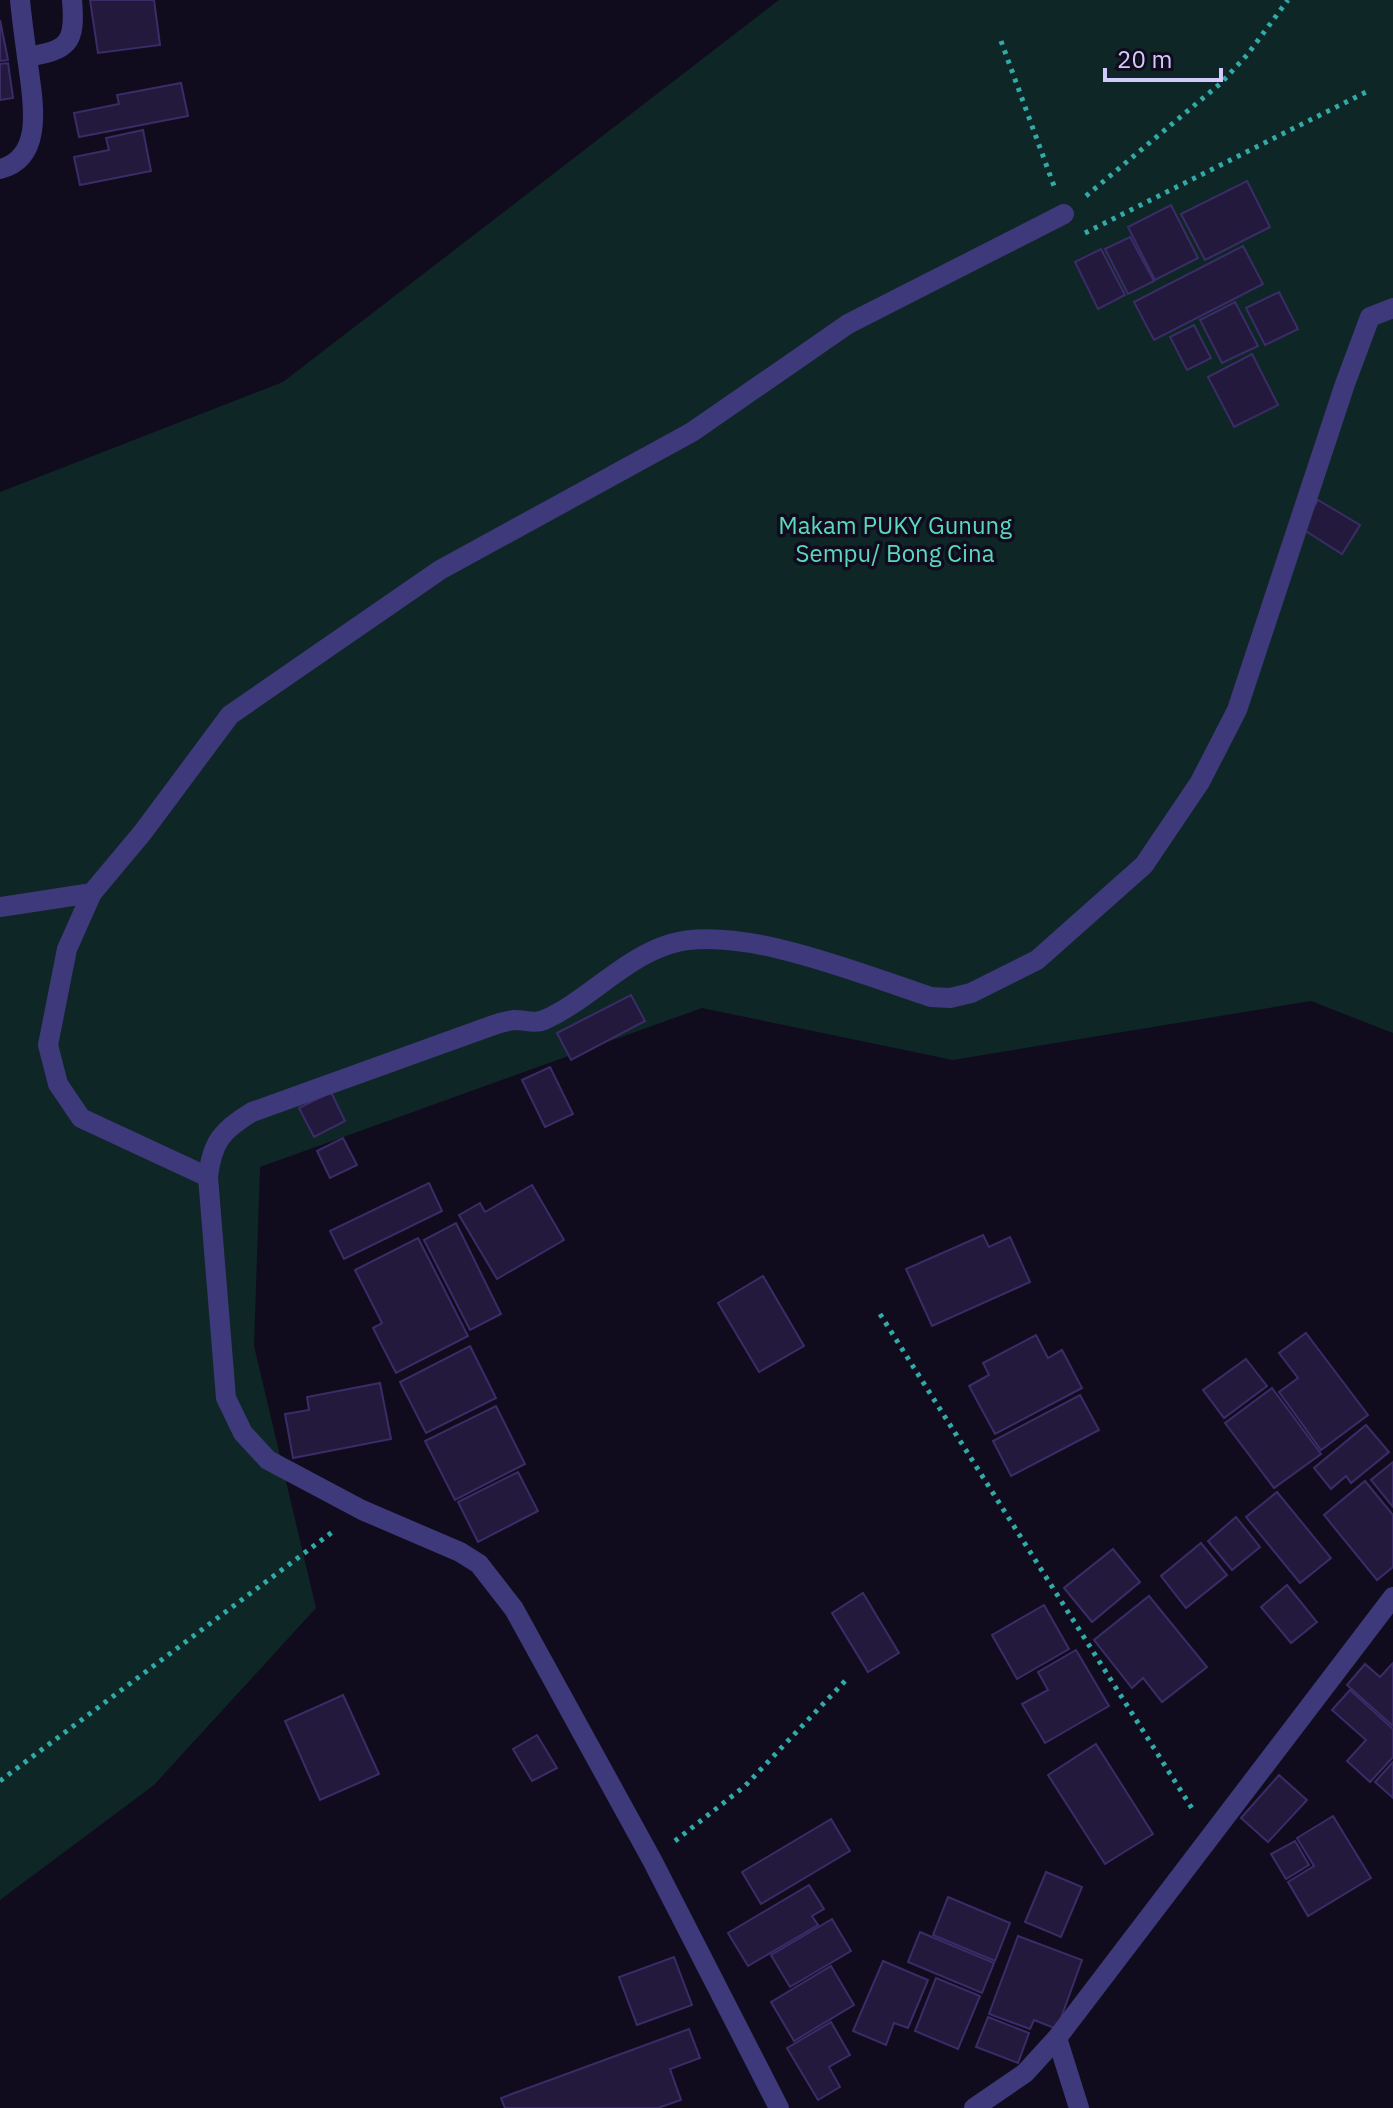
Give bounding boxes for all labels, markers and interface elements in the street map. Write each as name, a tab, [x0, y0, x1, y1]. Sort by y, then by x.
scale bar	[1105, 32, 1221, 82]
text: 20 m	[1117, 43, 1172, 75]
park label: Makam PUKY Gunung Sempu/ Bong Cina	[778, 509, 1012, 569]

